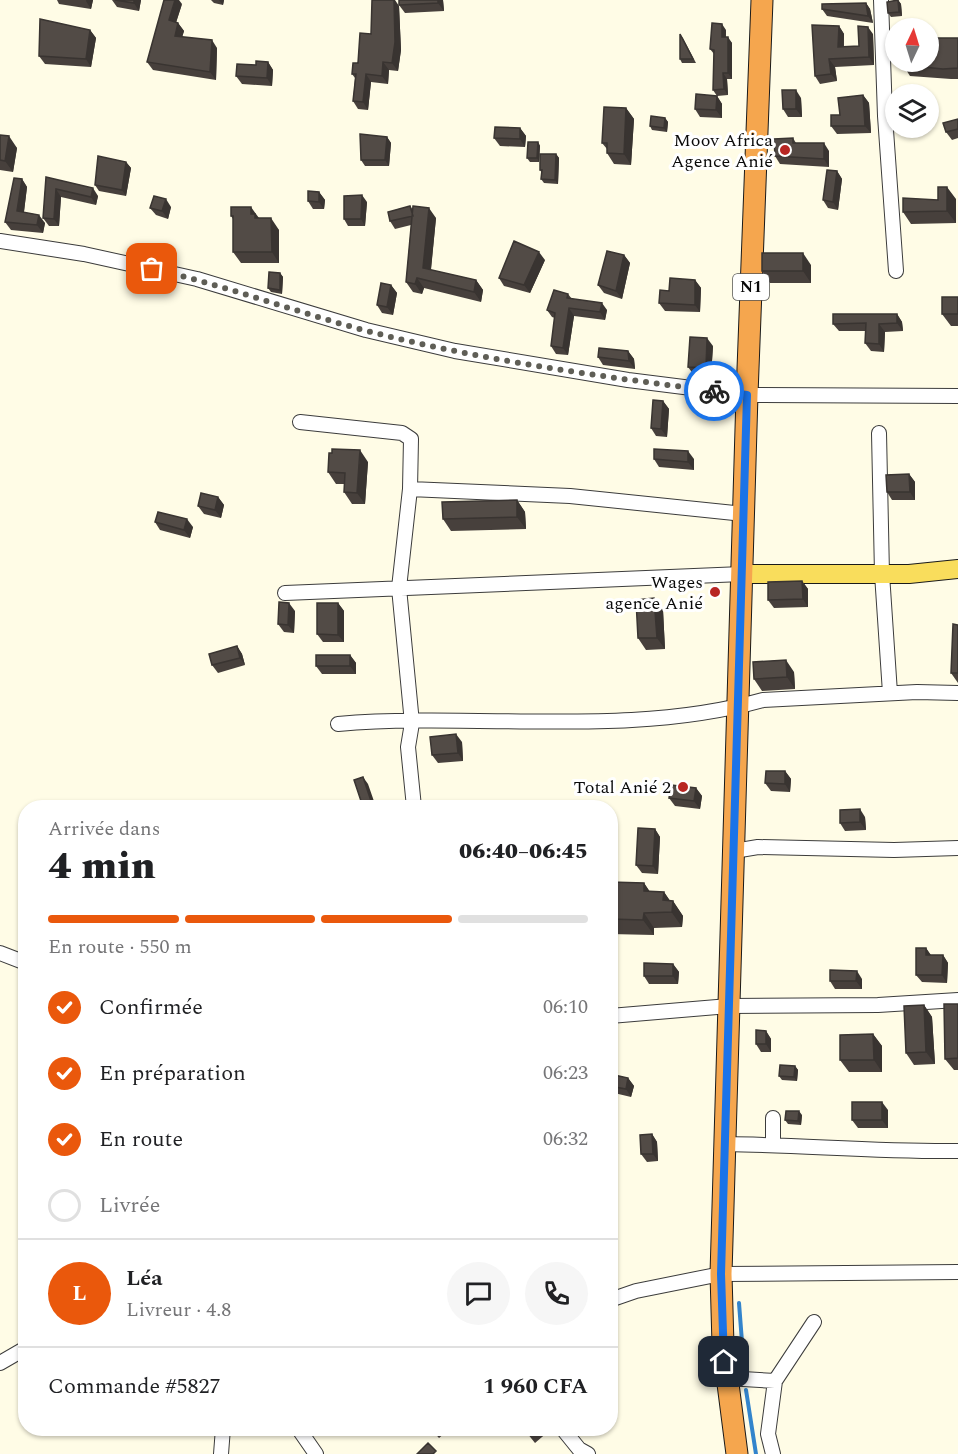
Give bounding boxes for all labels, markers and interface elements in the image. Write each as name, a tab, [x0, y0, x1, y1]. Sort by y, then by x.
north arrow	[885, 18, 939, 72]
map controls	[885, 18, 939, 138]
button: layers	[885, 84, 939, 138]
place label: Moov Africa Agence Anié	[671, 127, 773, 175]
marker: Moov Africa Agence Anié	[778, 143, 792, 157]
pin	[126, 243, 177, 294]
icon: bag	[135, 252, 168, 285]
road number: N1	[733, 274, 769, 300]
courier	[684, 361, 744, 421]
icon: bike	[698, 375, 731, 408]
place label: Wages agence Anié	[605, 569, 703, 617]
marker: Wages agence Anié	[708, 585, 722, 599]
place label: Total Anié 2	[573, 774, 671, 801]
marker: Total Anié 2	[676, 780, 690, 794]
text: Arrivée dans	[48, 814, 160, 844]
text: 06:40–06:45	[459, 835, 588, 868]
text: 4 min	[48, 837, 156, 896]
text: En route · 550 m	[48, 932, 192, 962]
icon: check	[48, 991, 81, 1024]
text: Confirmée	[99, 991, 203, 1024]
text: 06:10	[543, 992, 588, 1022]
icon: check	[48, 1057, 81, 1090]
text: En préparation	[99, 1057, 246, 1090]
text: 06:23	[543, 1058, 588, 1088]
icon: check	[48, 1123, 81, 1156]
text: En route	[99, 1123, 183, 1156]
text: 06:32	[543, 1124, 588, 1154]
text: Livrée	[99, 1189, 160, 1222]
text: Léa	[126, 1262, 163, 1295]
button: chat	[447, 1262, 510, 1325]
button: phone	[525, 1262, 588, 1325]
text: L	[72, 1277, 87, 1310]
text: Livreur · 4.8	[126, 1295, 231, 1325]
pin	[698, 1336, 749, 1387]
icon: home	[707, 1345, 740, 1378]
text: Commande #5827	[48, 1370, 221, 1403]
text: 1 960 CFA	[483, 1370, 588, 1403]

